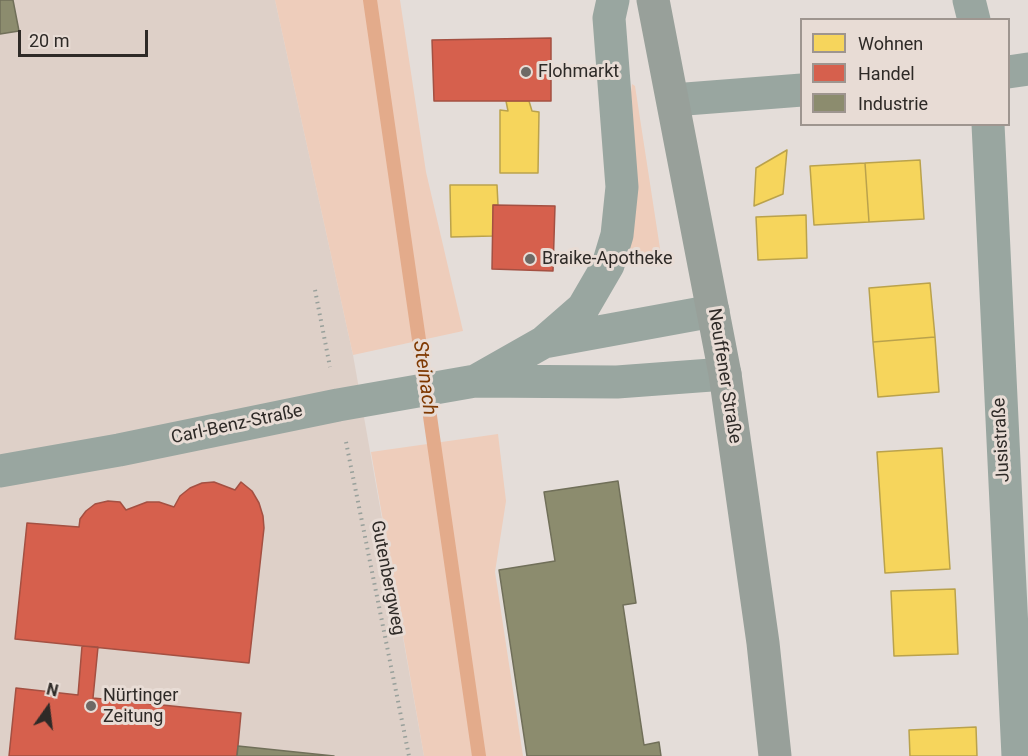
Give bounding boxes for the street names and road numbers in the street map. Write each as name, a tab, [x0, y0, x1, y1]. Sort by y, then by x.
street label: Neuffener Straße	[703, 307, 745, 445]
street label: Jusistraße	[989, 397, 1015, 483]
street label: Carl-Benz-Straße	[169, 401, 305, 449]
street label: Gutenbergweg	[365, 519, 409, 637]

